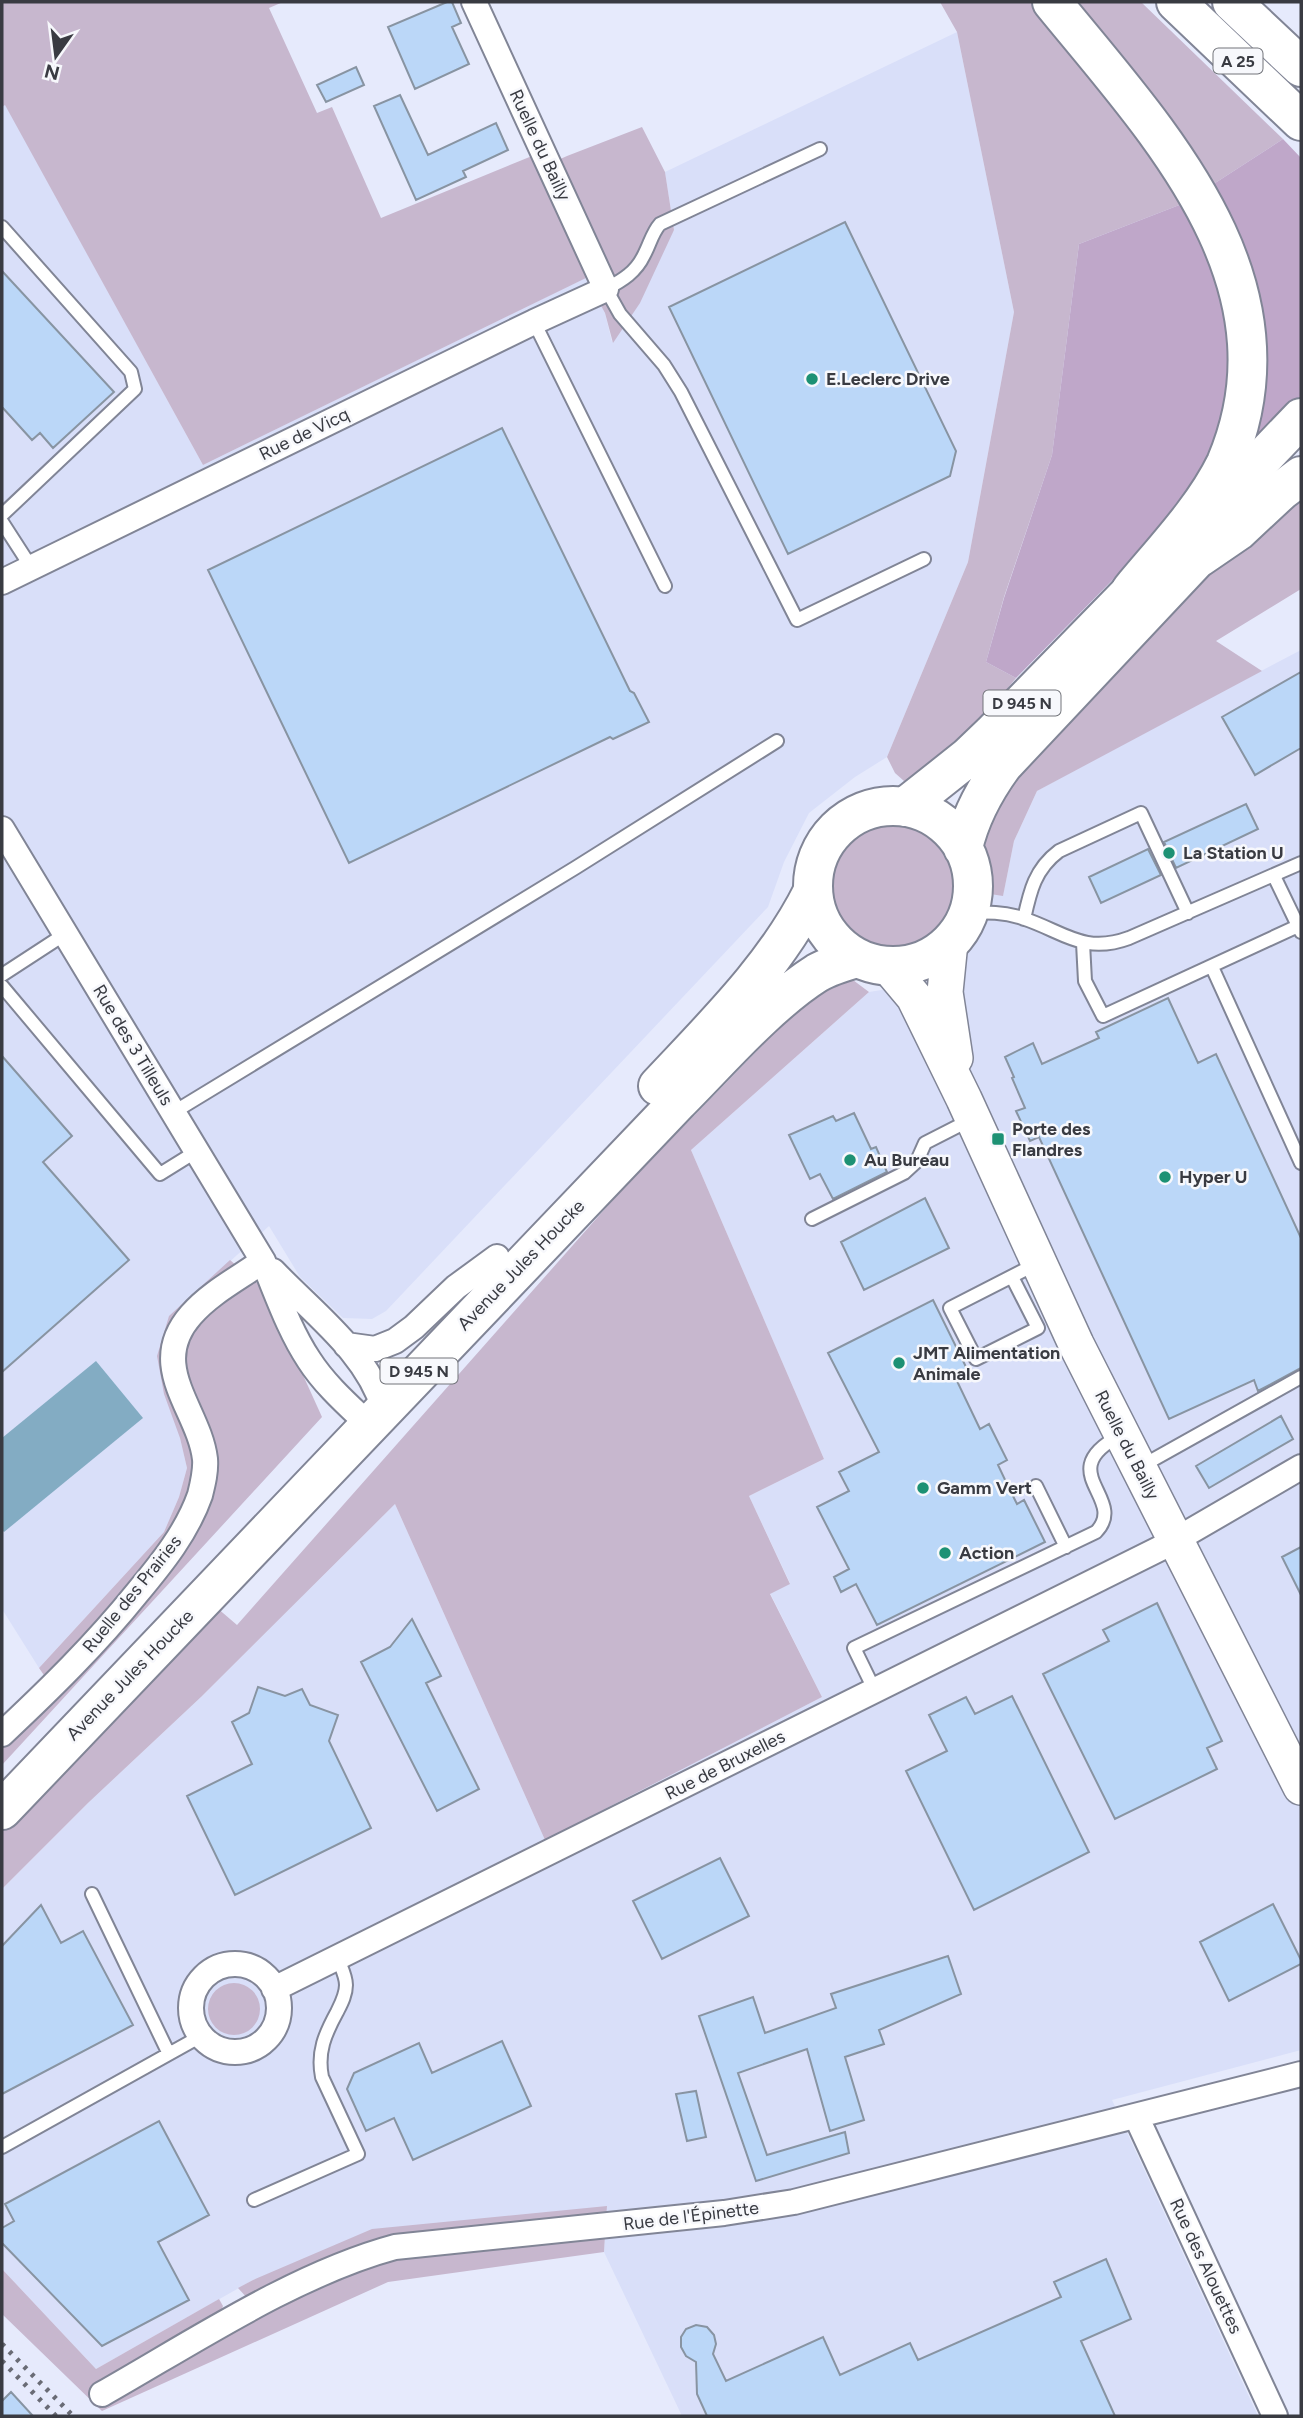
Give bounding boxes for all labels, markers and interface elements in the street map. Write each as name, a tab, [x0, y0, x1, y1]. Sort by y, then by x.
north arrow	[21, 21, 91, 91]
road number: A 25	[1214, 48, 1262, 74]
text: N	[42, 59, 62, 85]
street label: Ruelle du Bailly	[505, 86, 576, 205]
place label: E.Leclerc Drive	[826, 368, 950, 390]
marker: E.Leclerc Drive	[804, 371, 820, 387]
street label: Rue de Vicq	[255, 403, 353, 465]
road number: D 945 N	[984, 690, 1060, 716]
place label: La Station U	[1183, 842, 1284, 864]
marker: La Station U	[1161, 845, 1177, 861]
street label: Rue des 3 Tilleuls	[88, 980, 178, 1110]
place label: Porte des Flandres	[1012, 1118, 1091, 1161]
marker: Porte des Flandres	[990, 1131, 1006, 1147]
place label: Au Bureau	[864, 1149, 949, 1171]
marker: Au Bureau	[842, 1152, 858, 1168]
place label: Hyper U	[1179, 1166, 1247, 1188]
marker: Hyper U	[1157, 1169, 1173, 1185]
street label: Avenue Jules Houcke	[453, 1195, 589, 1335]
place label: JMT Alimentation Animale	[913, 1342, 1060, 1385]
marker: JMT Alimentation Animale	[891, 1355, 907, 1371]
road number: D 945 N	[380, 1358, 458, 1384]
street label: Ruelle du Bailly	[1090, 1386, 1164, 1504]
place label: Gamm Vert	[937, 1477, 1032, 1499]
marker: Gamm Vert	[915, 1480, 931, 1496]
street label: Ruelle des Prairies	[78, 1531, 186, 1657]
place label: Action	[959, 1542, 1014, 1564]
marker: Action	[937, 1545, 953, 1561]
street label: Avenue Jules Houcke	[62, 1605, 198, 1745]
street label: Rue de Bruxelles	[661, 1725, 789, 1805]
street label: Rue des Alouettes	[1165, 2195, 1247, 2337]
street label: Rue de l'Épinette	[622, 2197, 760, 2235]

